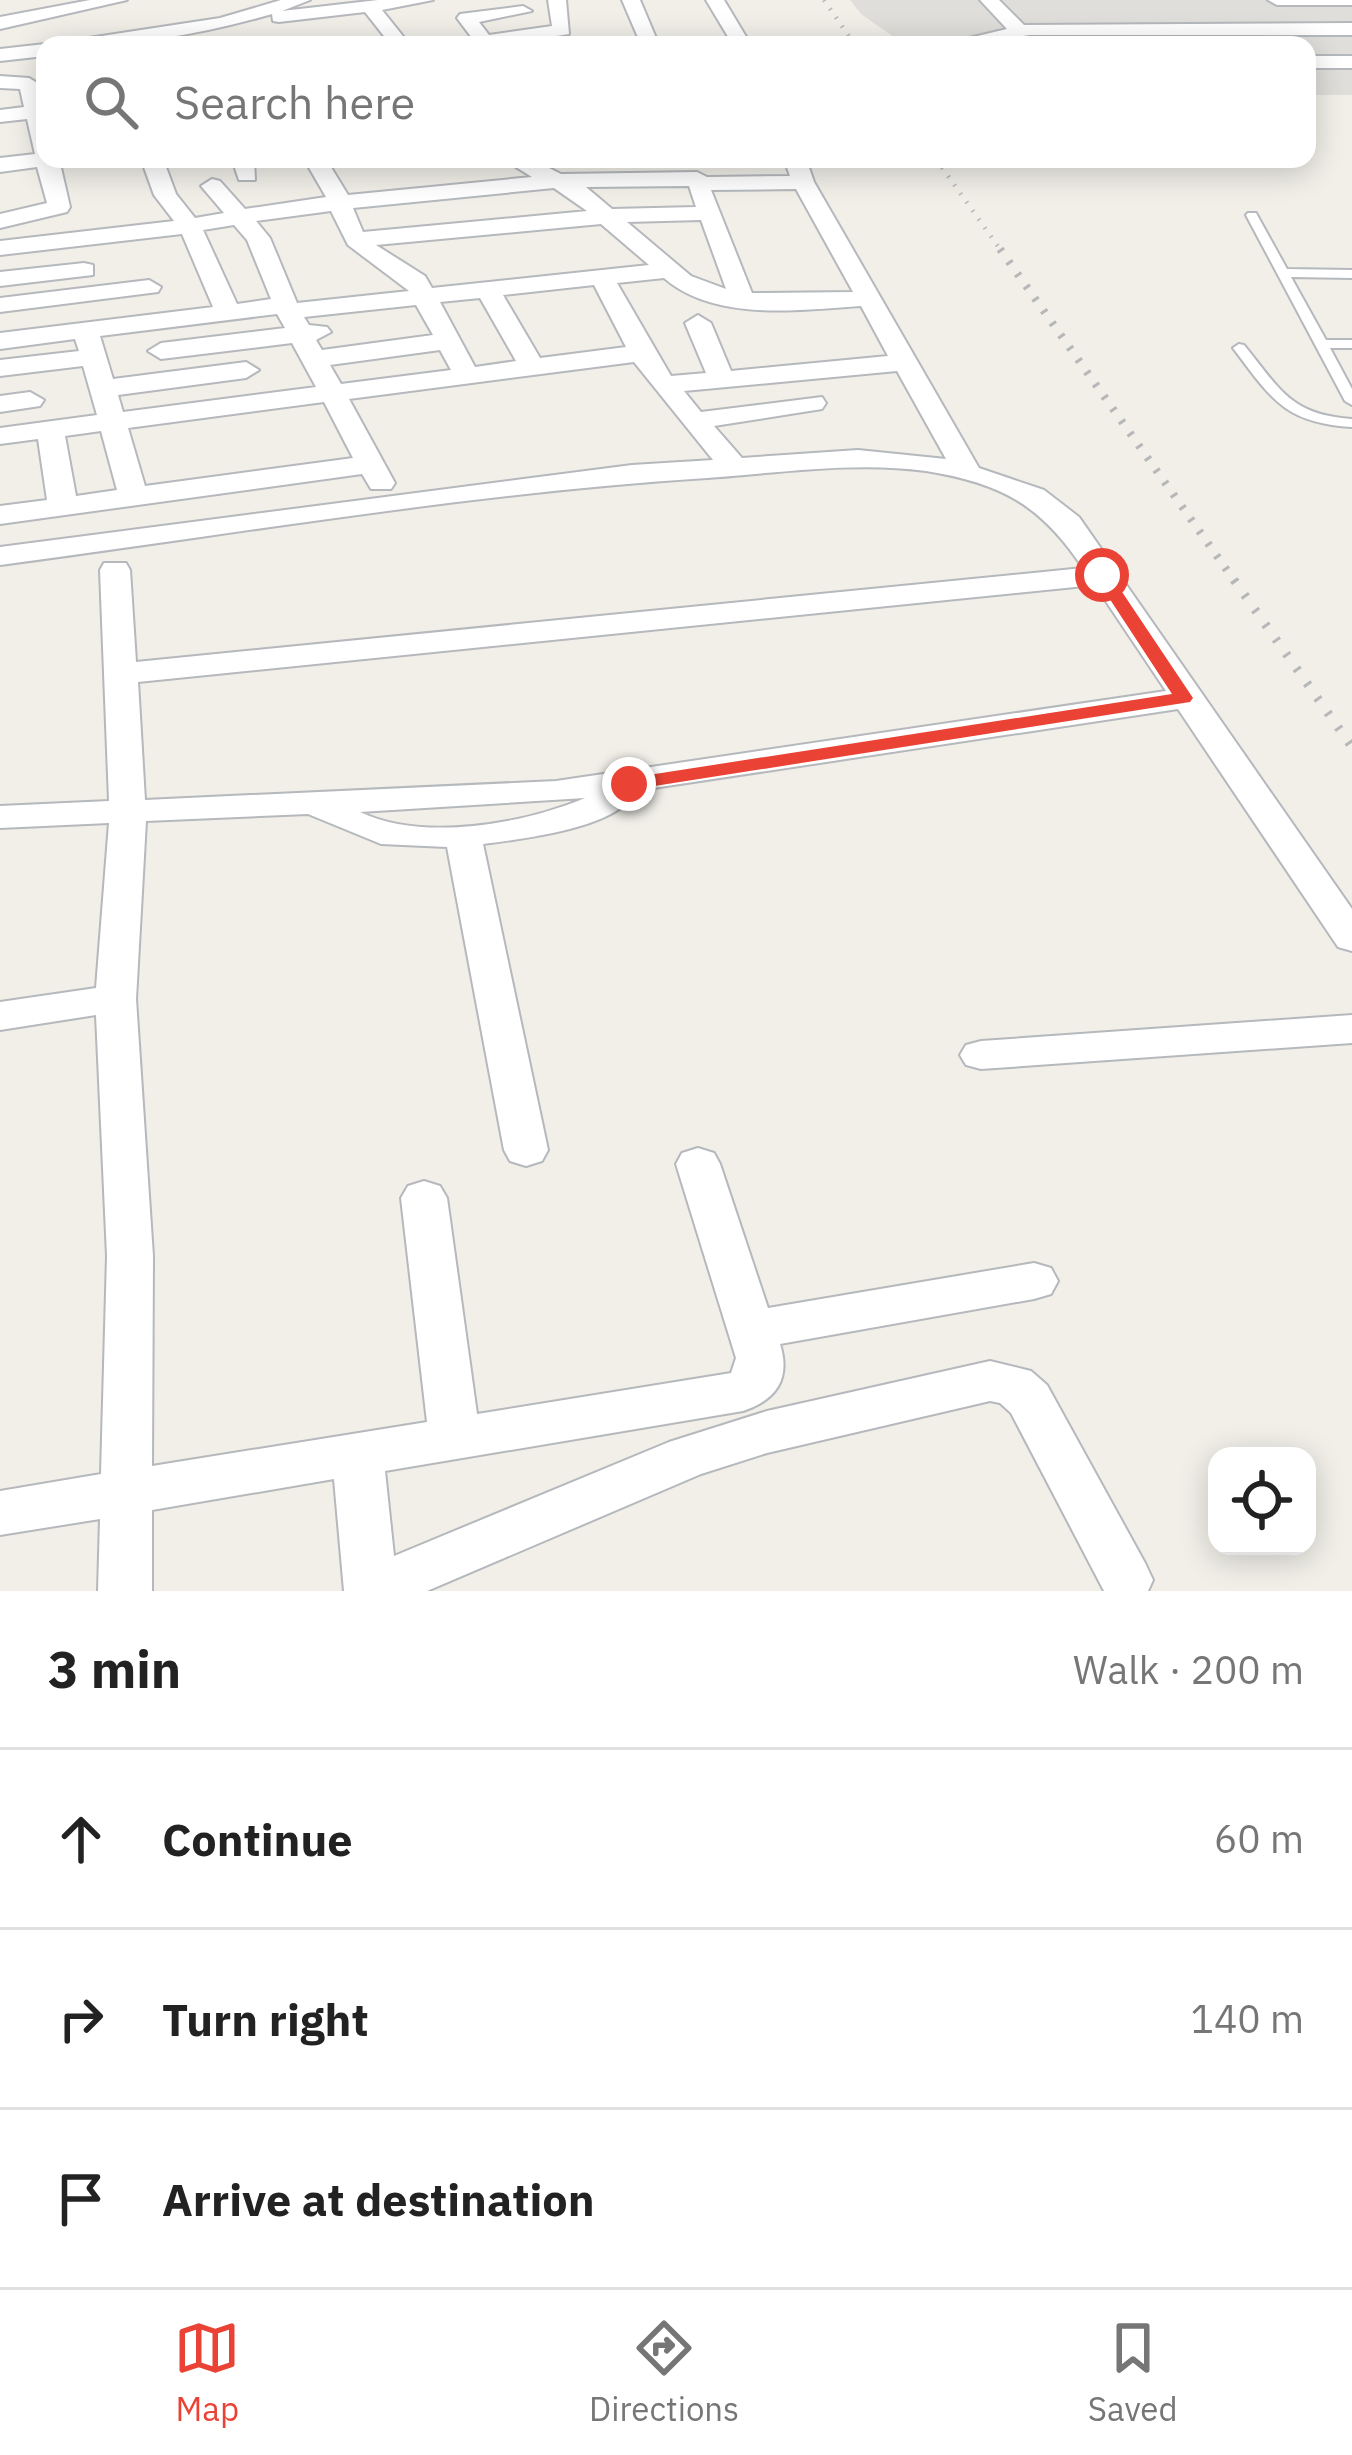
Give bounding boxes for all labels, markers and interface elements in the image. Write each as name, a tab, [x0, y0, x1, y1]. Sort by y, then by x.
search box	[36, 36, 1316, 168]
icon: search	[78, 69, 144, 135]
text: Search here	[174, 73, 415, 131]
route start	[1075, 548, 1129, 602]
route end	[602, 757, 656, 811]
map controls	[1208, 1447, 1316, 1555]
button: locate	[1208, 1447, 1316, 1555]
text: 3 min	[48, 1636, 181, 1702]
text: Walk · 200 m	[1073, 1644, 1304, 1695]
icon: ahead	[48, 1806, 114, 1872]
text: Continue	[162, 1810, 353, 1868]
text: 60 m	[1214, 1813, 1304, 1864]
icon: right	[48, 1986, 114, 2052]
text: Turn right	[162, 1990, 369, 2048]
text: 140 m	[1191, 1993, 1304, 2044]
icon: arrive	[48, 2166, 114, 2232]
text: Arrive at destination	[162, 2170, 595, 2228]
tab: Map	[174, 2315, 240, 2430]
tab: Directions	[589, 2315, 739, 2430]
tab: Saved	[1088, 2315, 1178, 2430]

